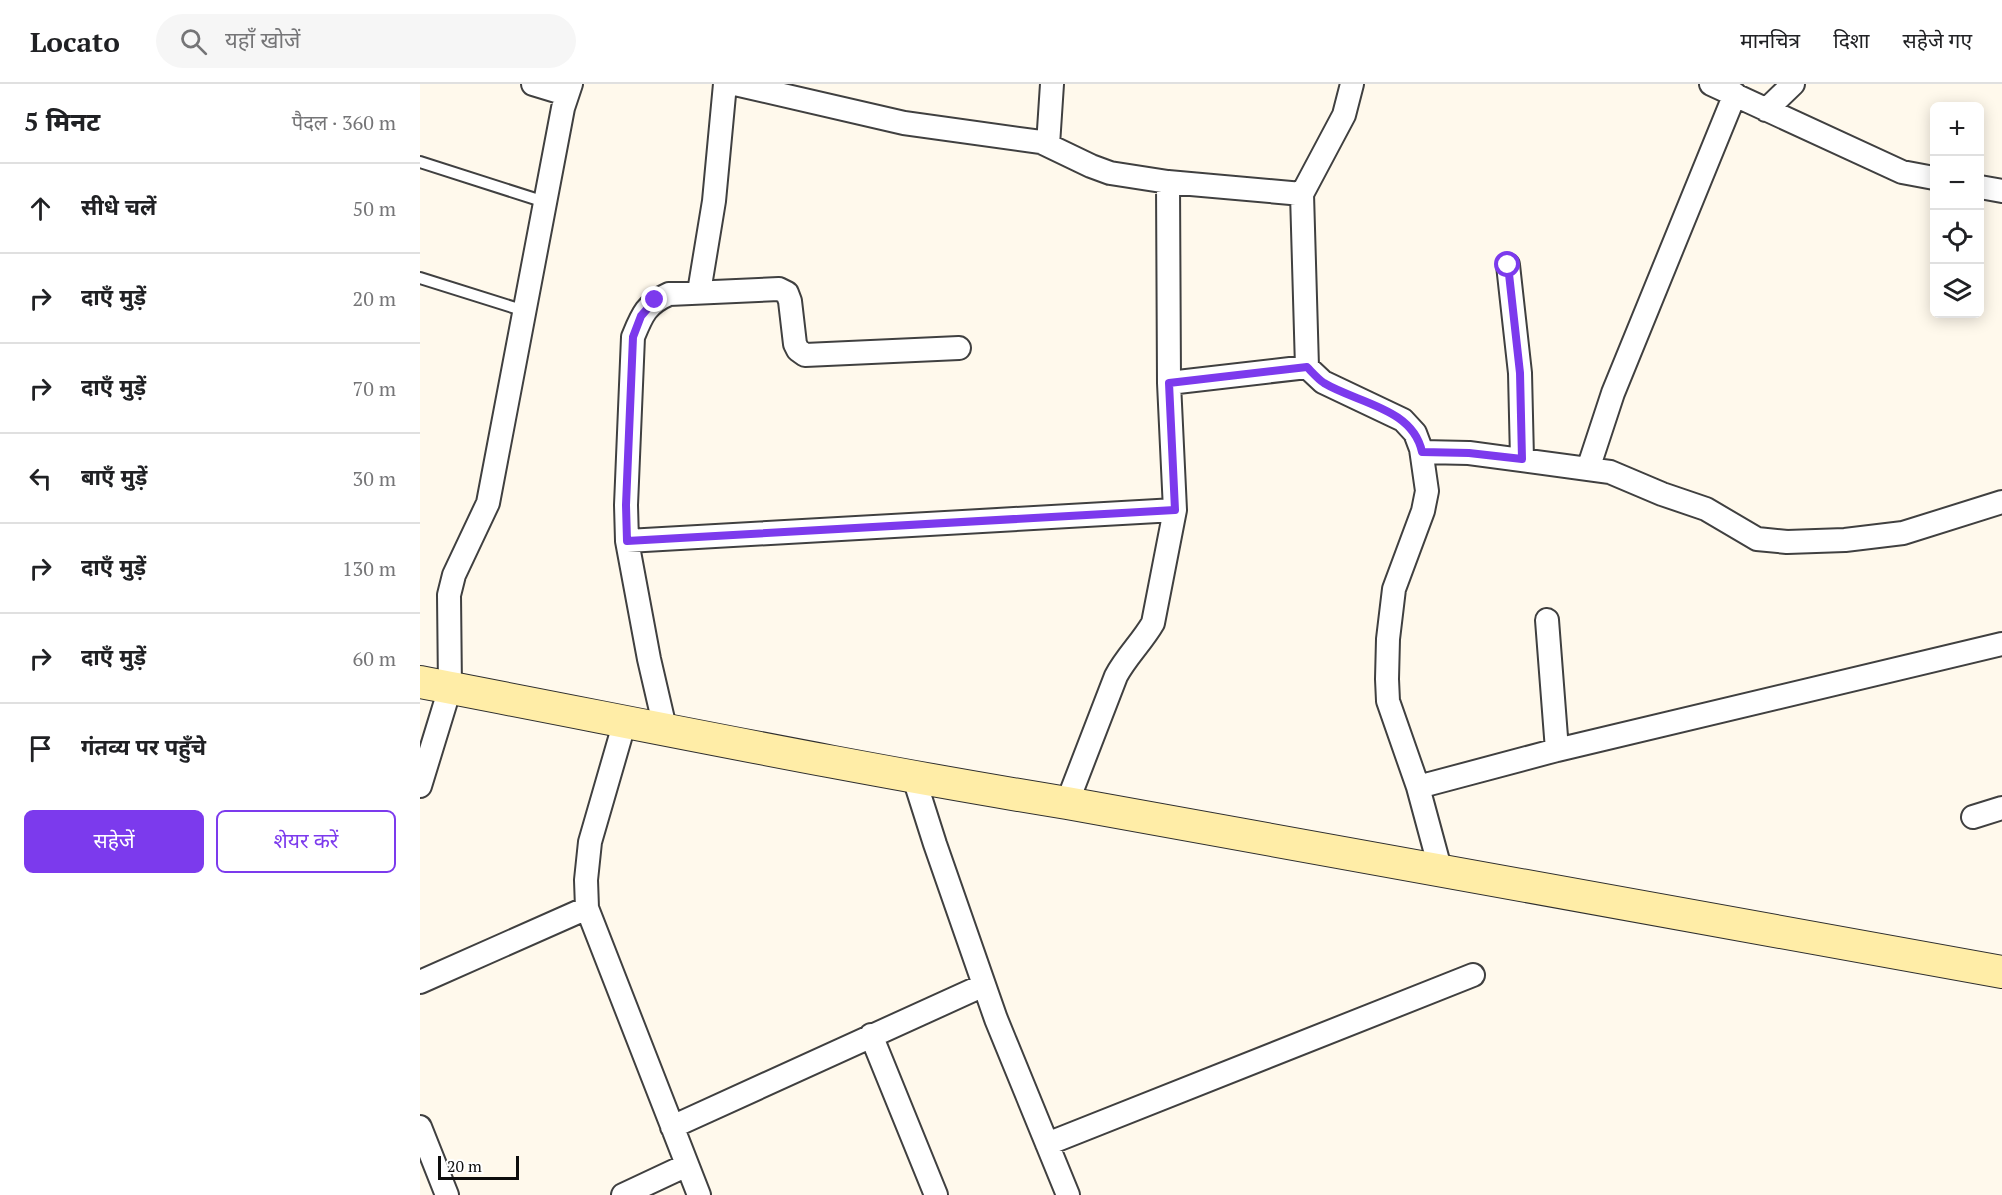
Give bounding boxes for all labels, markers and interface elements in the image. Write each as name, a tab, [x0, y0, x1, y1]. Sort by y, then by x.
search box	[156, 14, 576, 68]
text: Locato	[30, 23, 120, 60]
icon: search	[177, 25, 210, 58]
text: यहाँ खोजें	[225, 25, 300, 54]
text: मानचित्र	[1740, 26, 1800, 54]
text: दिशा	[1833, 26, 1870, 54]
text: सहेजे गए	[1903, 26, 1972, 54]
map controls	[1930, 102, 1984, 318]
button: +	[1930, 102, 1984, 156]
text: 5 मिनट	[24, 104, 100, 138]
text: पैदल · 360 m	[292, 109, 396, 136]
button: −	[1930, 156, 1984, 210]
icon: ahead	[24, 192, 57, 225]
text: सीधे चलें	[81, 192, 156, 221]
text: 50 m	[353, 195, 396, 222]
button: locate	[1930, 210, 1984, 264]
route start	[1494, 251, 1520, 277]
button: layers	[1930, 264, 1984, 318]
icon: right	[24, 282, 57, 315]
text: दाएँ मुड़ें	[81, 282, 146, 311]
text: 20 m	[353, 285, 396, 312]
route end	[641, 286, 667, 312]
icon: right	[24, 372, 57, 405]
text: दाएँ मुड़ें	[81, 372, 146, 401]
text: 70 m	[353, 375, 396, 402]
icon: left	[24, 462, 57, 495]
text: बाएँ मुड़ें	[81, 462, 147, 491]
text: 30 m	[353, 465, 396, 492]
icon: right	[24, 552, 57, 585]
text: दाएँ मुड़ें	[81, 552, 146, 581]
text: 130 m	[342, 555, 396, 582]
icon: right	[24, 642, 57, 675]
text: दाएँ मुड़ें	[81, 642, 146, 671]
text: 60 m	[353, 645, 396, 672]
icon: arrive	[24, 732, 57, 765]
text: गंतव्य पर पहुँचे	[81, 732, 206, 761]
button: सहेजें	[24, 810, 204, 873]
button: शेयर करें	[216, 810, 396, 873]
scale bar	[438, 1153, 519, 1180]
text: 20 m	[447, 1155, 482, 1177]

